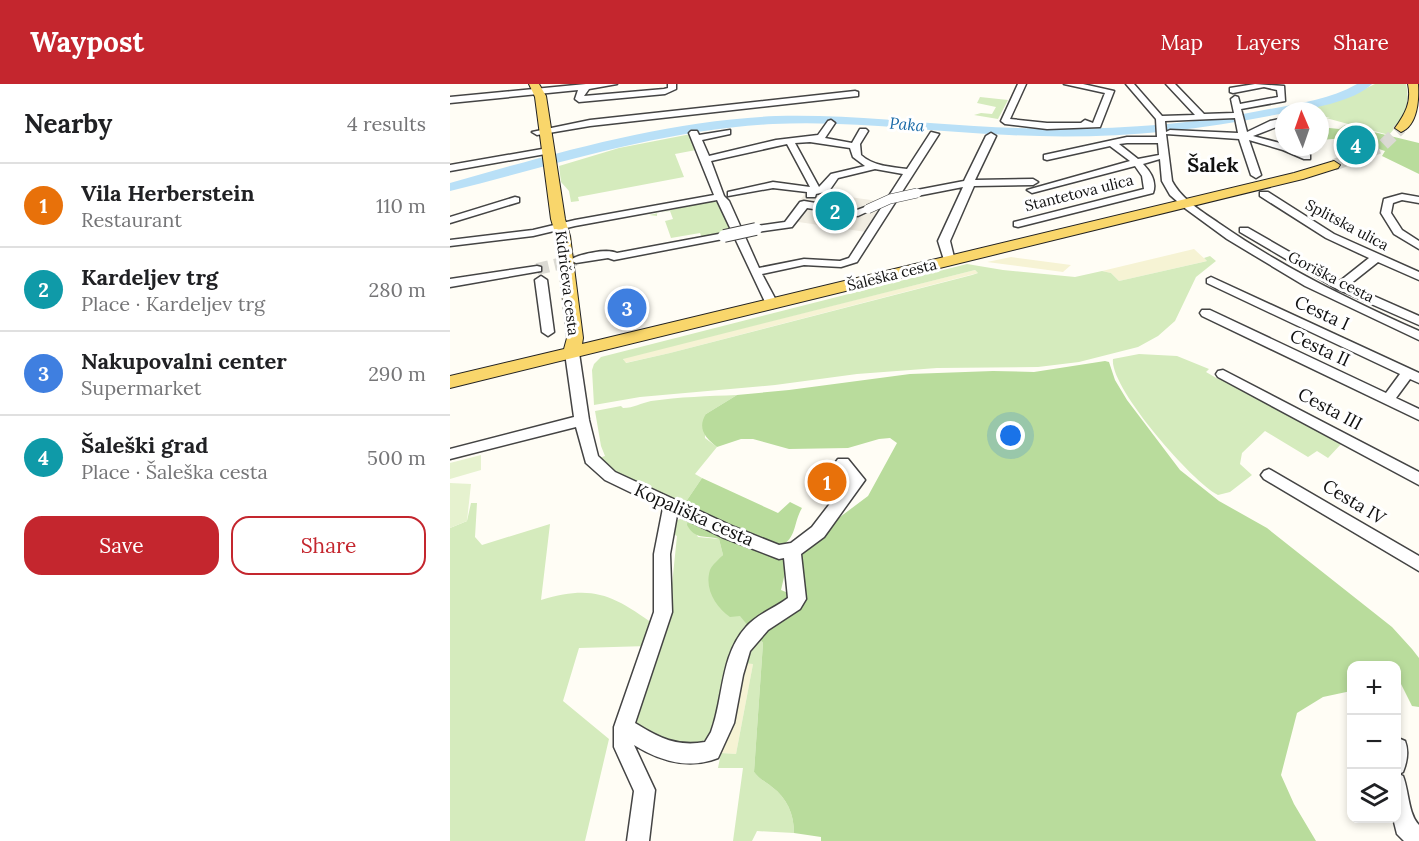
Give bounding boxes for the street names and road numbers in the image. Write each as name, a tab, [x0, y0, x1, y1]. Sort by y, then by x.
street label: Stantetova ulica	[1023, 170, 1135, 215]
street label: Splitska ulica	[1302, 195, 1392, 255]
street label: Kidričeva cesta	[552, 229, 583, 337]
street label: Goriška cesta	[1285, 247, 1378, 306]
street label: Šaleška cesta	[845, 254, 939, 295]
street label: Cesta I	[1291, 290, 1353, 335]
street label: Cesta II	[1286, 324, 1354, 371]
street label: Cesta III	[1294, 382, 1366, 435]
street label: Cesta IV	[1319, 474, 1391, 530]
street label: Kopališka cesta	[631, 478, 758, 551]

